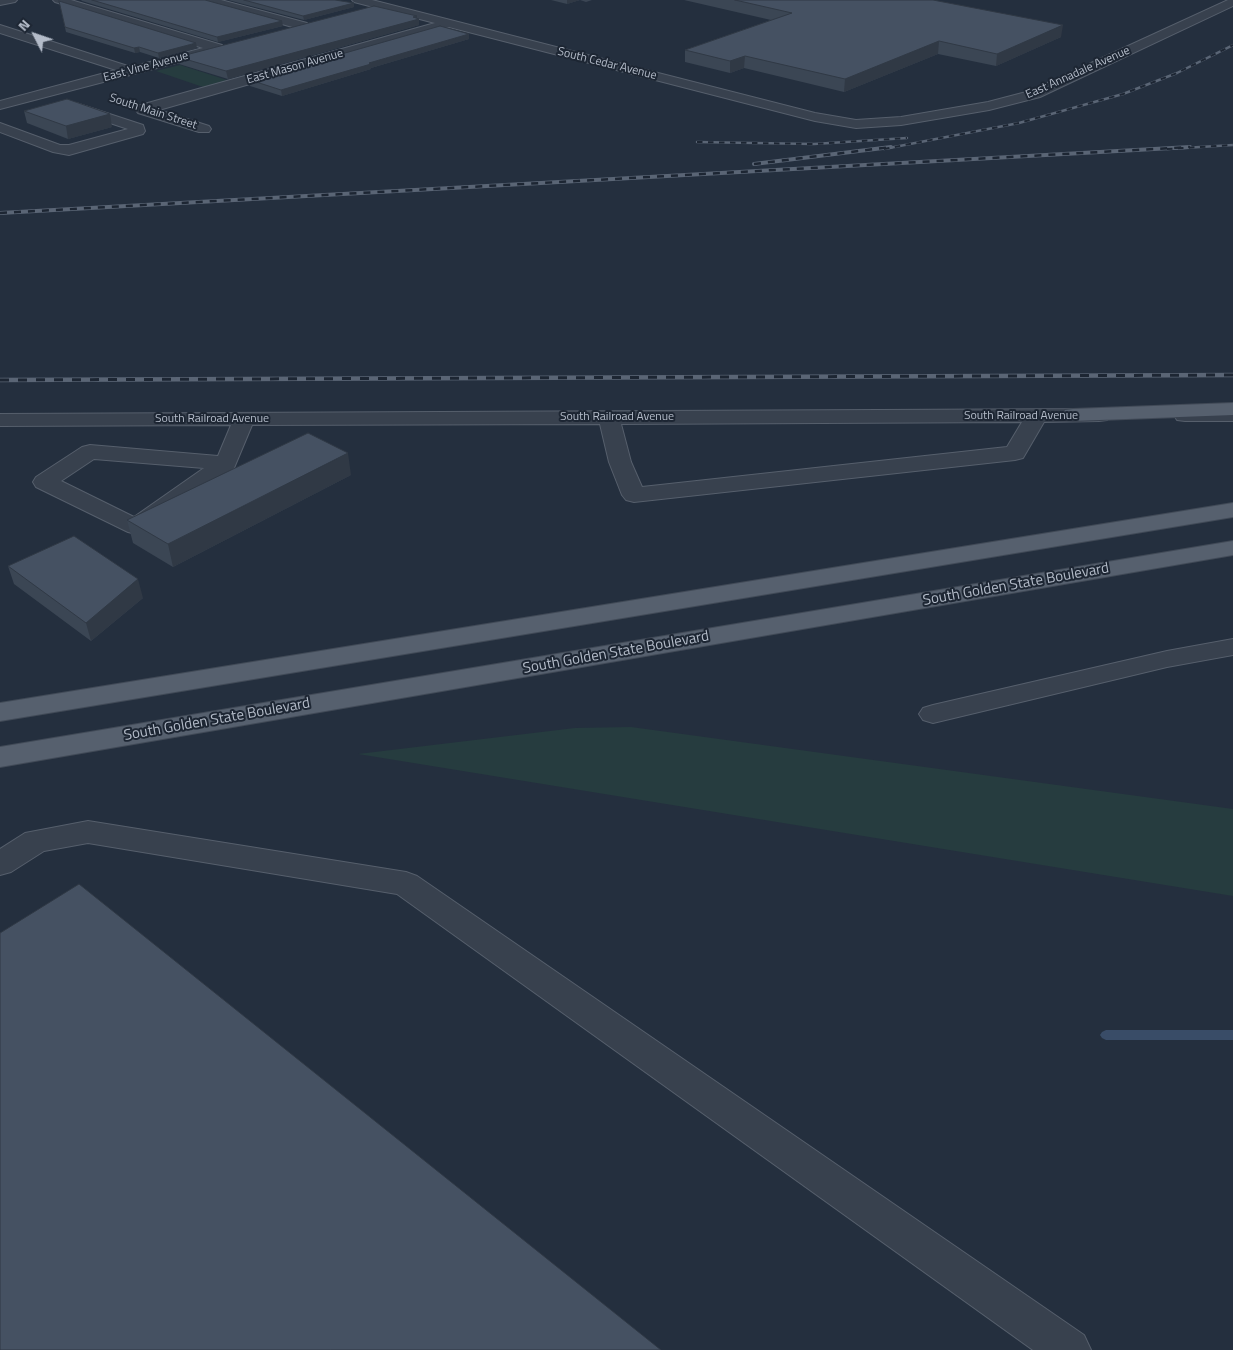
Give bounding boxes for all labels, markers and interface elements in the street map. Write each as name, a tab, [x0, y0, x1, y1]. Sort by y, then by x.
north arrow	[10, 10, 60, 60]
text: N	[12, 14, 34, 35]
street label: East Annadale Avenue	[1024, 44, 1132, 102]
street label: South Cedar Avenue	[556, 45, 658, 83]
street label: East Mason Avenue	[245, 46, 345, 88]
street label: East Vine Avenue	[102, 49, 190, 85]
street label: South Main Street	[107, 91, 199, 133]
street label: South Railroad Avenue	[964, 409, 1078, 423]
street label: South Railroad Avenue	[560, 410, 674, 424]
street label: South Railroad Avenue	[155, 412, 269, 426]
street label: South Golden State Boulevard	[922, 560, 1110, 610]
street label: South Golden State Boulevard	[522, 628, 710, 678]
street label: South Golden State Boulevard	[123, 695, 311, 745]

